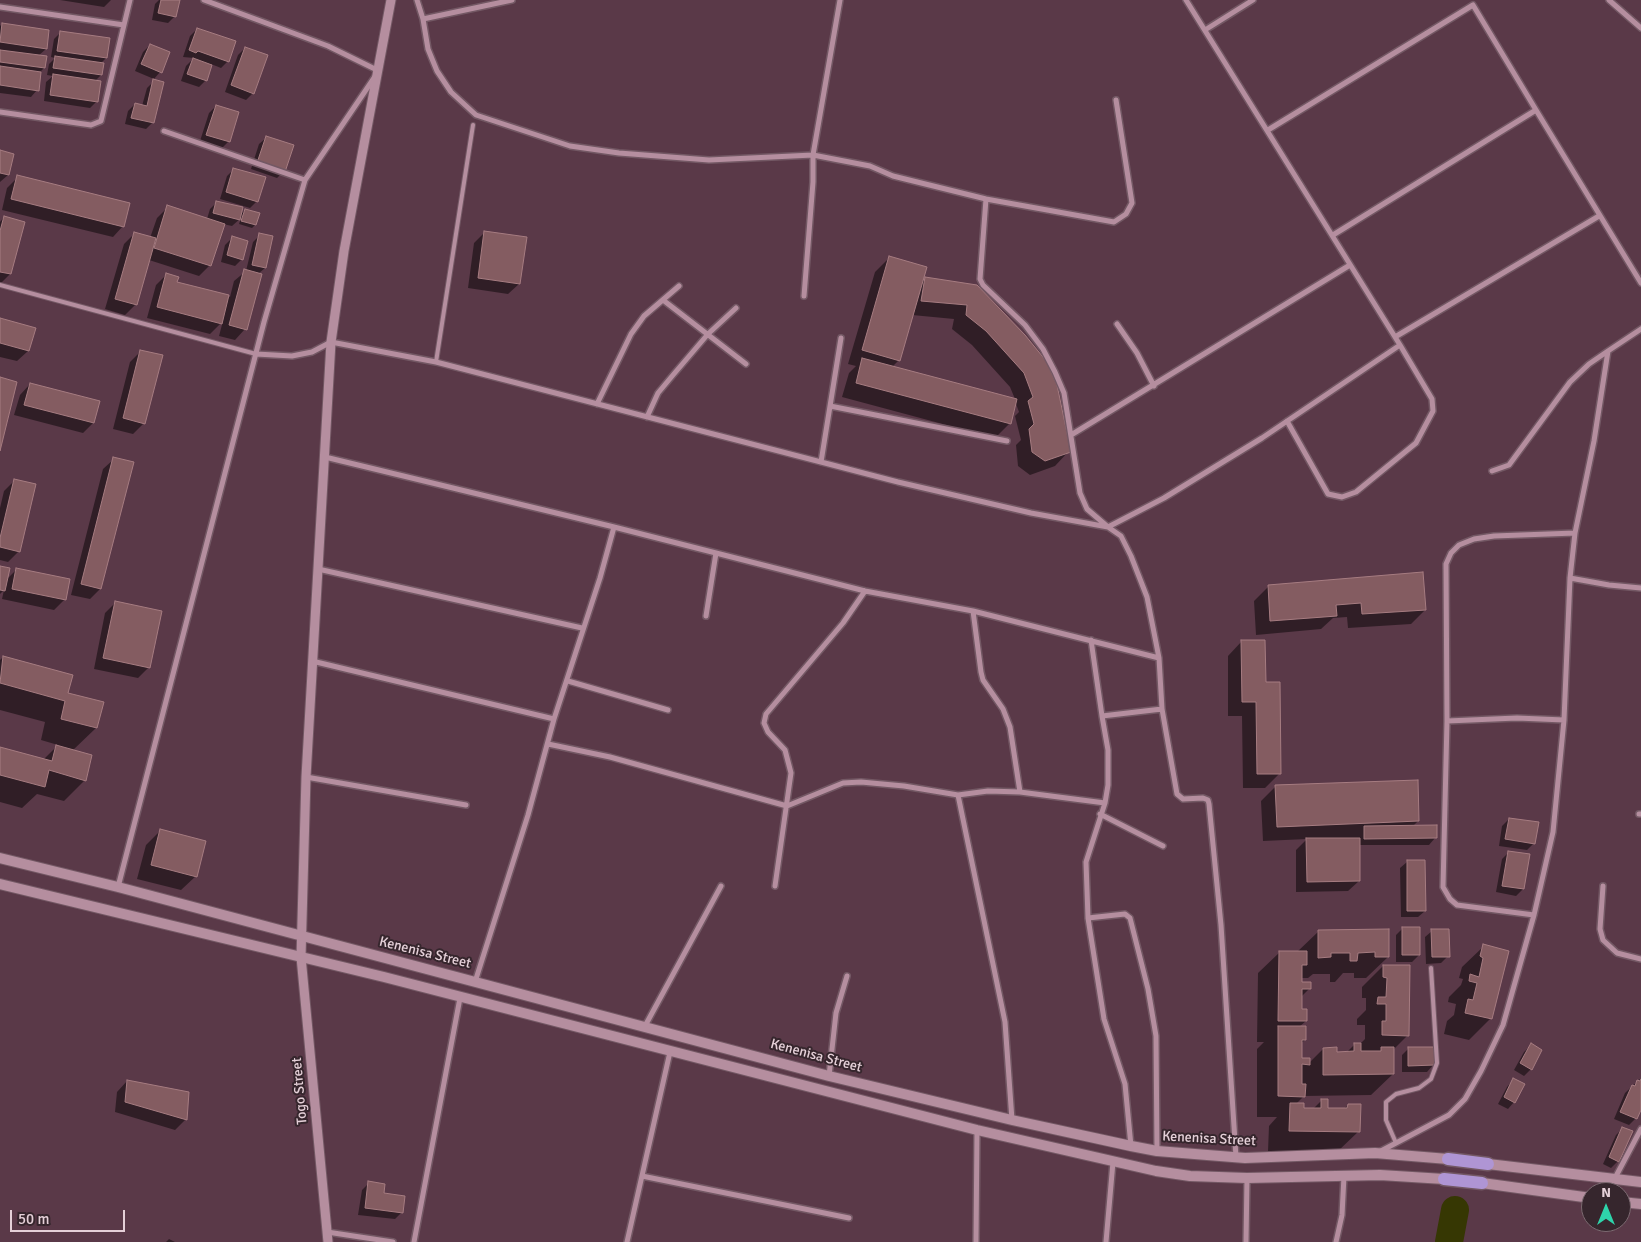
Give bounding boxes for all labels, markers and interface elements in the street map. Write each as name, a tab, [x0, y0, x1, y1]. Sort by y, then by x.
street label: Kenenisa Street	[377, 933, 473, 973]
street label: Kenenisa Street	[768, 1036, 864, 1076]
street label: Togo Street	[289, 1057, 311, 1125]
street label: Kenenisa Street	[1162, 1128, 1256, 1150]
north arrow	[1581, 1182, 1631, 1232]
text: N	[1601, 1184, 1611, 1201]
scale bar	[12, 1200, 128, 1232]
text: 50 m	[18, 1210, 49, 1228]

